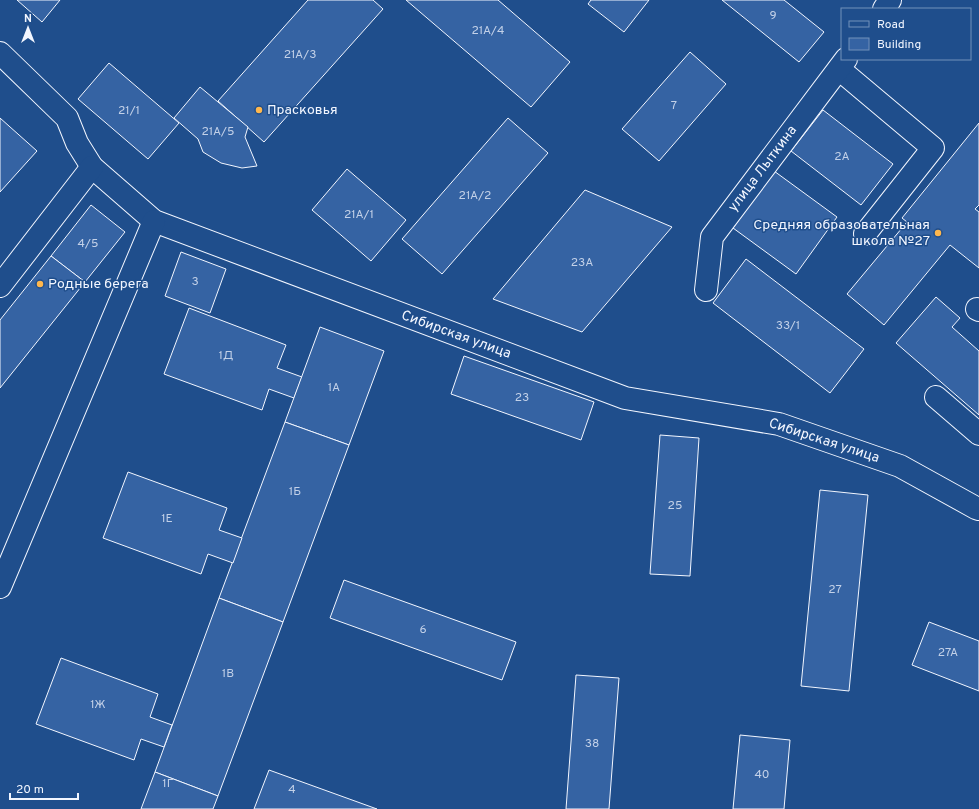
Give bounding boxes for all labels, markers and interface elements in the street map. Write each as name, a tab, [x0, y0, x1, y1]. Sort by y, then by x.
north arrow	[8, 8, 48, 48]
house number: 9	[769, 8, 777, 24]
legend	[841, 8, 971, 60]
text: N	[24, 12, 32, 26]
text: Road	[877, 17, 905, 33]
house number: 21А/4	[472, 23, 504, 39]
text: Building	[877, 37, 921, 53]
house number: 21А/3	[284, 47, 316, 63]
house number: 7	[671, 98, 677, 114]
place label: Прасковья	[267, 102, 338, 119]
house number: 21/1	[118, 103, 140, 119]
marker: Прасковья	[254, 105, 264, 115]
street label: улица Лыткина	[725, 122, 801, 216]
house number: 21А/5	[202, 124, 234, 140]
house number: 2А	[834, 149, 850, 165]
house number: 21А/2	[459, 188, 491, 204]
house number: 21А/1	[344, 207, 374, 223]
place label: Средняя образовательная школа №27	[753, 217, 930, 250]
marker: Средняя образовательная школа №27	[933, 228, 943, 238]
house number: 4/5	[78, 236, 98, 252]
house number: 23А	[571, 255, 593, 271]
house number: 3	[191, 274, 199, 290]
place label: Родные берега	[48, 276, 149, 293]
marker: Родные берега	[35, 279, 45, 289]
street label: Сибирская улица	[399, 307, 513, 363]
house number: 33/1	[776, 318, 800, 334]
house number: 1Д	[219, 348, 233, 364]
house number: 1А	[328, 380, 340, 396]
house number: 23	[515, 390, 529, 406]
street label: Сибирская улица	[766, 415, 882, 467]
house number: 1Б	[289, 484, 301, 500]
house number: 25	[668, 498, 682, 514]
house number: 1Е	[161, 511, 173, 527]
house number: 27	[828, 582, 842, 598]
house number: 6	[419, 622, 427, 638]
house number: 27А	[938, 645, 958, 661]
house number: 1В	[222, 666, 234, 682]
house number: 1Ж	[90, 697, 106, 713]
house number: 38	[585, 736, 599, 752]
house number: 40	[754, 767, 770, 783]
scale bar	[10, 775, 78, 801]
house number: 1Г	[162, 776, 174, 792]
text: 20 m	[16, 782, 44, 798]
house number: 4	[288, 782, 296, 798]

